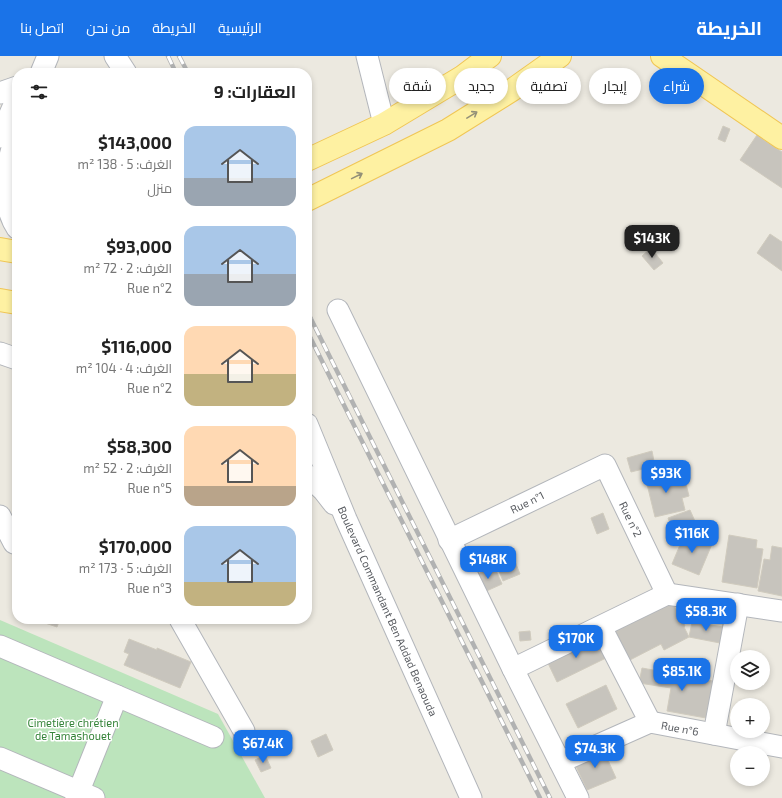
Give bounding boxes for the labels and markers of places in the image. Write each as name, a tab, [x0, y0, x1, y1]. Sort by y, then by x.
pin: $143K	[624, 225, 680, 259]
pin: $93K	[642, 460, 690, 494]
pin: $116K	[664, 520, 720, 554]
pin: $148K	[460, 546, 516, 580]
pin: $58.3K	[673, 598, 739, 632]
pin: $170K	[548, 625, 604, 659]
pin: $85.1K	[649, 658, 715, 692]
pin: $67.4K	[230, 730, 296, 764]
pin: $74.3K	[562, 735, 628, 769]

